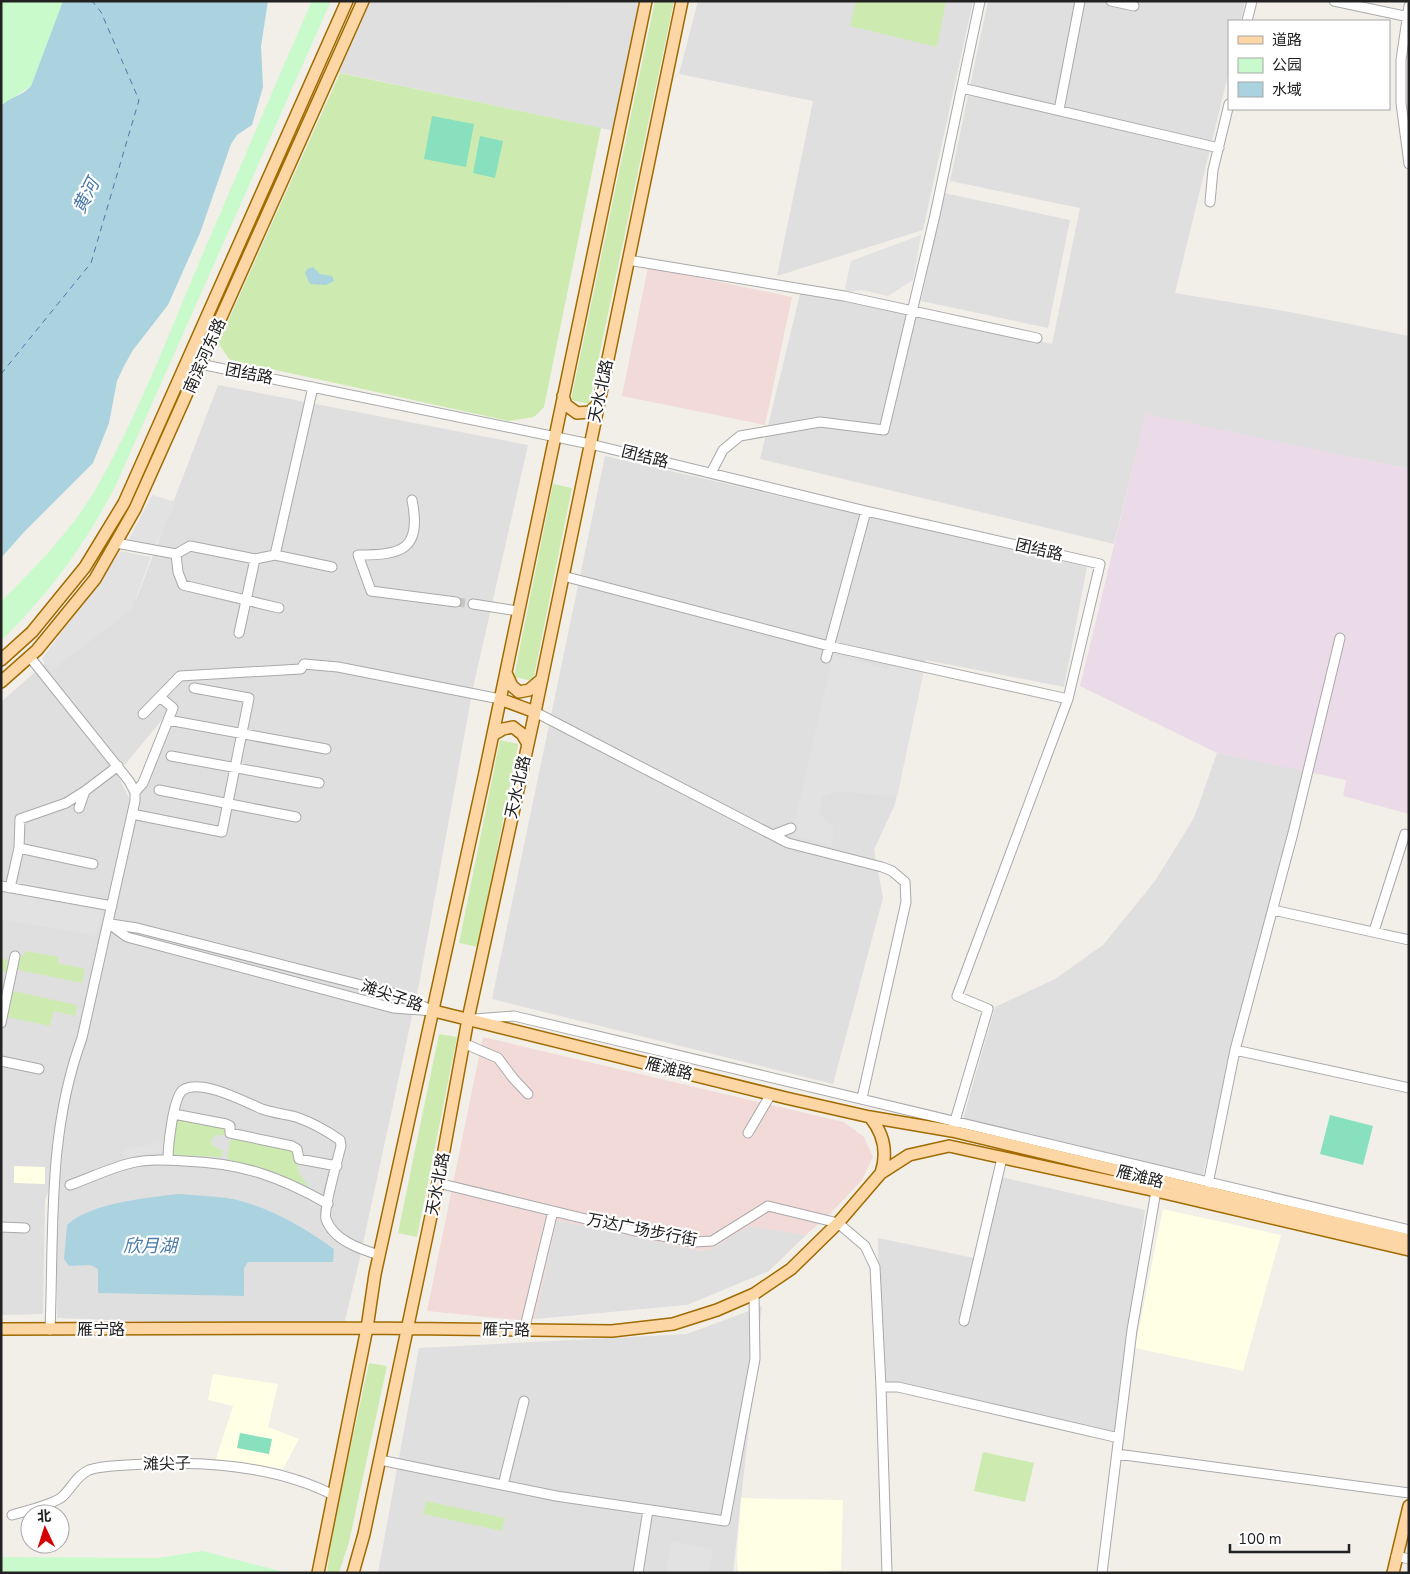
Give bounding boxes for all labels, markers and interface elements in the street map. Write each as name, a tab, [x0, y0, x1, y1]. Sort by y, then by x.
legend	[1228, 20, 1390, 110]
text: 道路	[1272, 30, 1302, 50]
text: 公园	[1272, 55, 1302, 75]
text: 水域	[1272, 80, 1302, 100]
water label: 黄河	[67, 172, 106, 217]
street label: 南滨河东路	[179, 315, 231, 397]
street label: 天水北路	[584, 357, 618, 425]
street label: 团结路	[223, 359, 275, 389]
street label: 团结路	[619, 441, 671, 473]
street label: 团结路	[1013, 534, 1065, 566]
street label: 天水北路	[500, 753, 536, 821]
street label: 滩尖子路	[358, 975, 426, 1017]
street label: 雁滩路	[643, 1053, 695, 1085]
street label: 天水北路	[421, 1150, 455, 1218]
street label: 雁滩路	[1114, 1161, 1166, 1193]
street label: 万达广场步行街	[585, 1209, 699, 1251]
water label: 欣月湖	[123, 1234, 180, 1258]
street label: 雁宁路	[77, 1319, 125, 1341]
street label: 雁宁路	[482, 1319, 530, 1341]
street label: 滩尖子	[143, 1453, 191, 1475]
north arrow	[20, 1504, 70, 1554]
text: 北	[36, 1507, 52, 1526]
scale bar	[1230, 1522, 1349, 1554]
text: 100 m	[1238, 1529, 1282, 1549]

